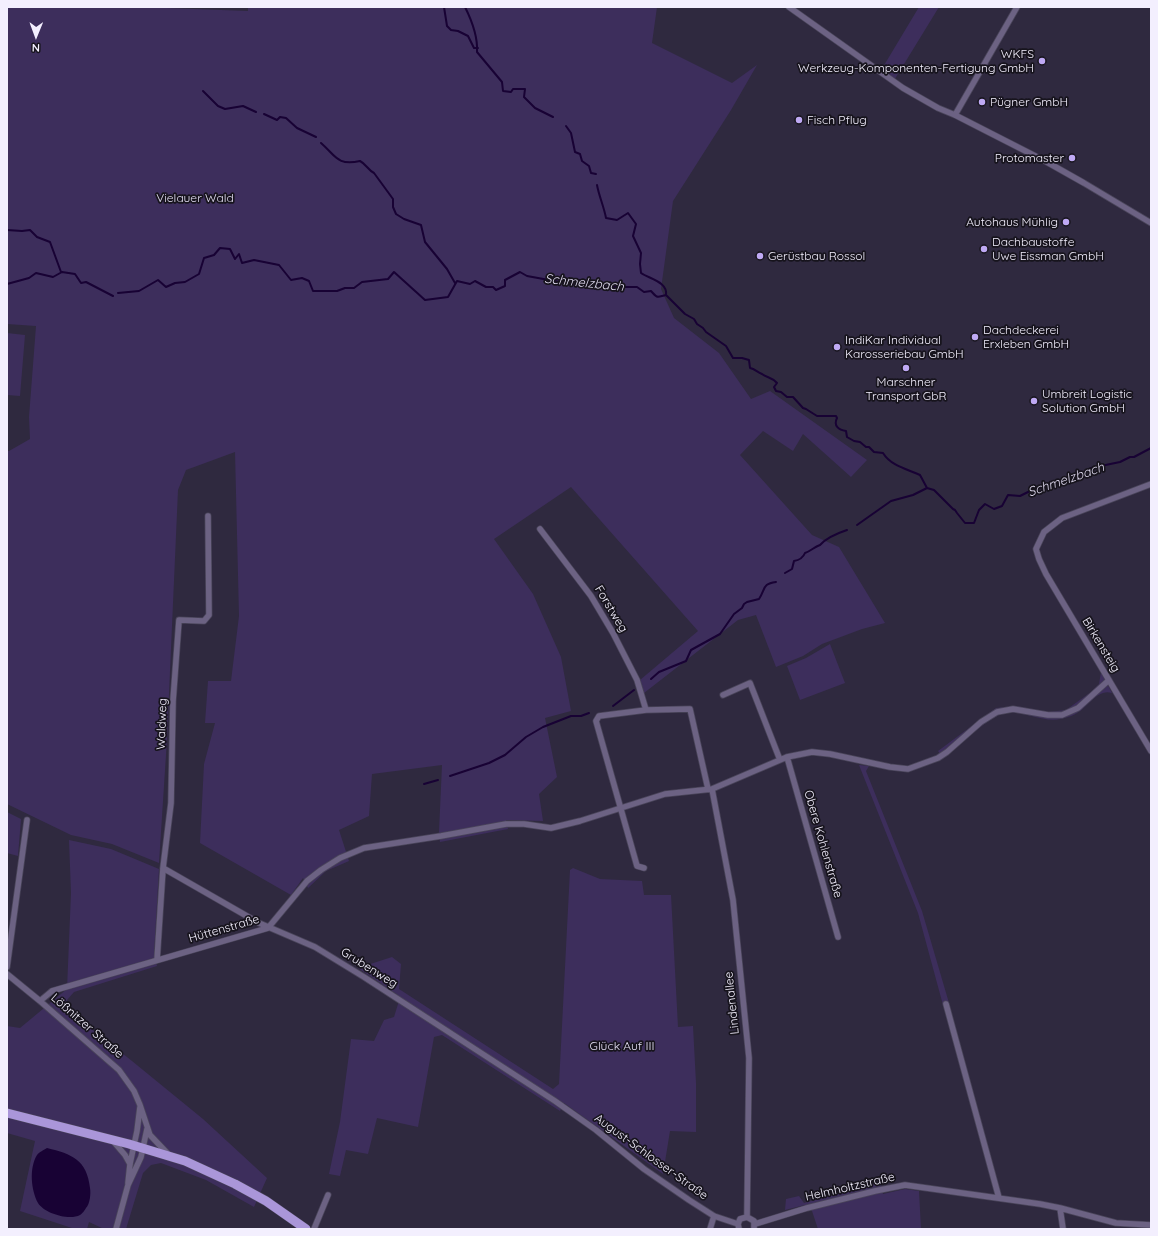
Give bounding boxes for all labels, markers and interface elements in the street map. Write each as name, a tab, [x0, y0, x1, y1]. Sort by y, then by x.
north arrow	[16, 16, 56, 56]
text: N	[32, 41, 40, 55]
place label: WKFS Werkzeug-Komponenten-Fertigung GmbH	[798, 47, 1034, 75]
marker: WKFS Werkzeug-Komponenten-Fertigung GmbH	[1037, 56, 1047, 66]
place label: Pügner GmbH	[990, 95, 1068, 109]
marker: Pügner GmbH	[977, 97, 987, 107]
place label: Fisch Pflug	[807, 113, 867, 127]
marker: Fisch Pflug	[794, 115, 804, 125]
place label: Protomaster	[995, 151, 1064, 165]
marker: Protomaster	[1067, 153, 1077, 163]
park label: Vielauer Wald	[156, 191, 234, 205]
place label: Autohaus Mühlig	[966, 215, 1058, 229]
marker: Autohaus Mühlig	[1061, 217, 1071, 227]
place label: Dachbaustoffe Uwe Eissman GmbH	[992, 235, 1104, 263]
marker: Dachbaustoffe Uwe Eissman GmbH	[979, 244, 989, 254]
place label: Gerüstbau Rossol	[768, 249, 865, 263]
marker: Gerüstbau Rossol	[755, 251, 765, 261]
water label: Schmelzbach	[544, 271, 624, 295]
place label: Dachdeckerei Erxleben GmbH	[983, 323, 1069, 351]
marker: Dachdeckerei Erxleben GmbH	[970, 332, 980, 342]
place label: IndiKar Individual Karosseriebau GmbH	[845, 333, 964, 361]
marker: IndiKar Individual Karosseriebau GmbH	[832, 342, 842, 352]
marker: Marschner Transport GbR	[901, 363, 911, 373]
place label: Marschner Transport GbR	[866, 375, 946, 403]
place label: Umbreit Logistic Solution GmbH	[1042, 387, 1132, 415]
marker: Umbreit Logistic Solution GmbH	[1029, 396, 1039, 406]
water label: Schmelzbach	[1026, 460, 1106, 500]
street label: Forstweg	[591, 583, 631, 635]
street label: Birkensteig	[1079, 615, 1123, 675]
street label: Waldweg	[154, 698, 170, 750]
street label: Obere Kohlenstraße	[801, 788, 845, 900]
street label: Hüttenstraße	[187, 912, 261, 946]
street label: Grubenweg	[338, 945, 400, 991]
street label: Lindenallee	[722, 971, 742, 1035]
street label: Lößnitzer Straße	[48, 991, 126, 1061]
park label: Glück Auf III	[590, 1039, 654, 1053]
street label: August-Schlosser-Straße	[592, 1111, 710, 1203]
street label: Helmholtzstraße	[804, 1170, 896, 1204]

